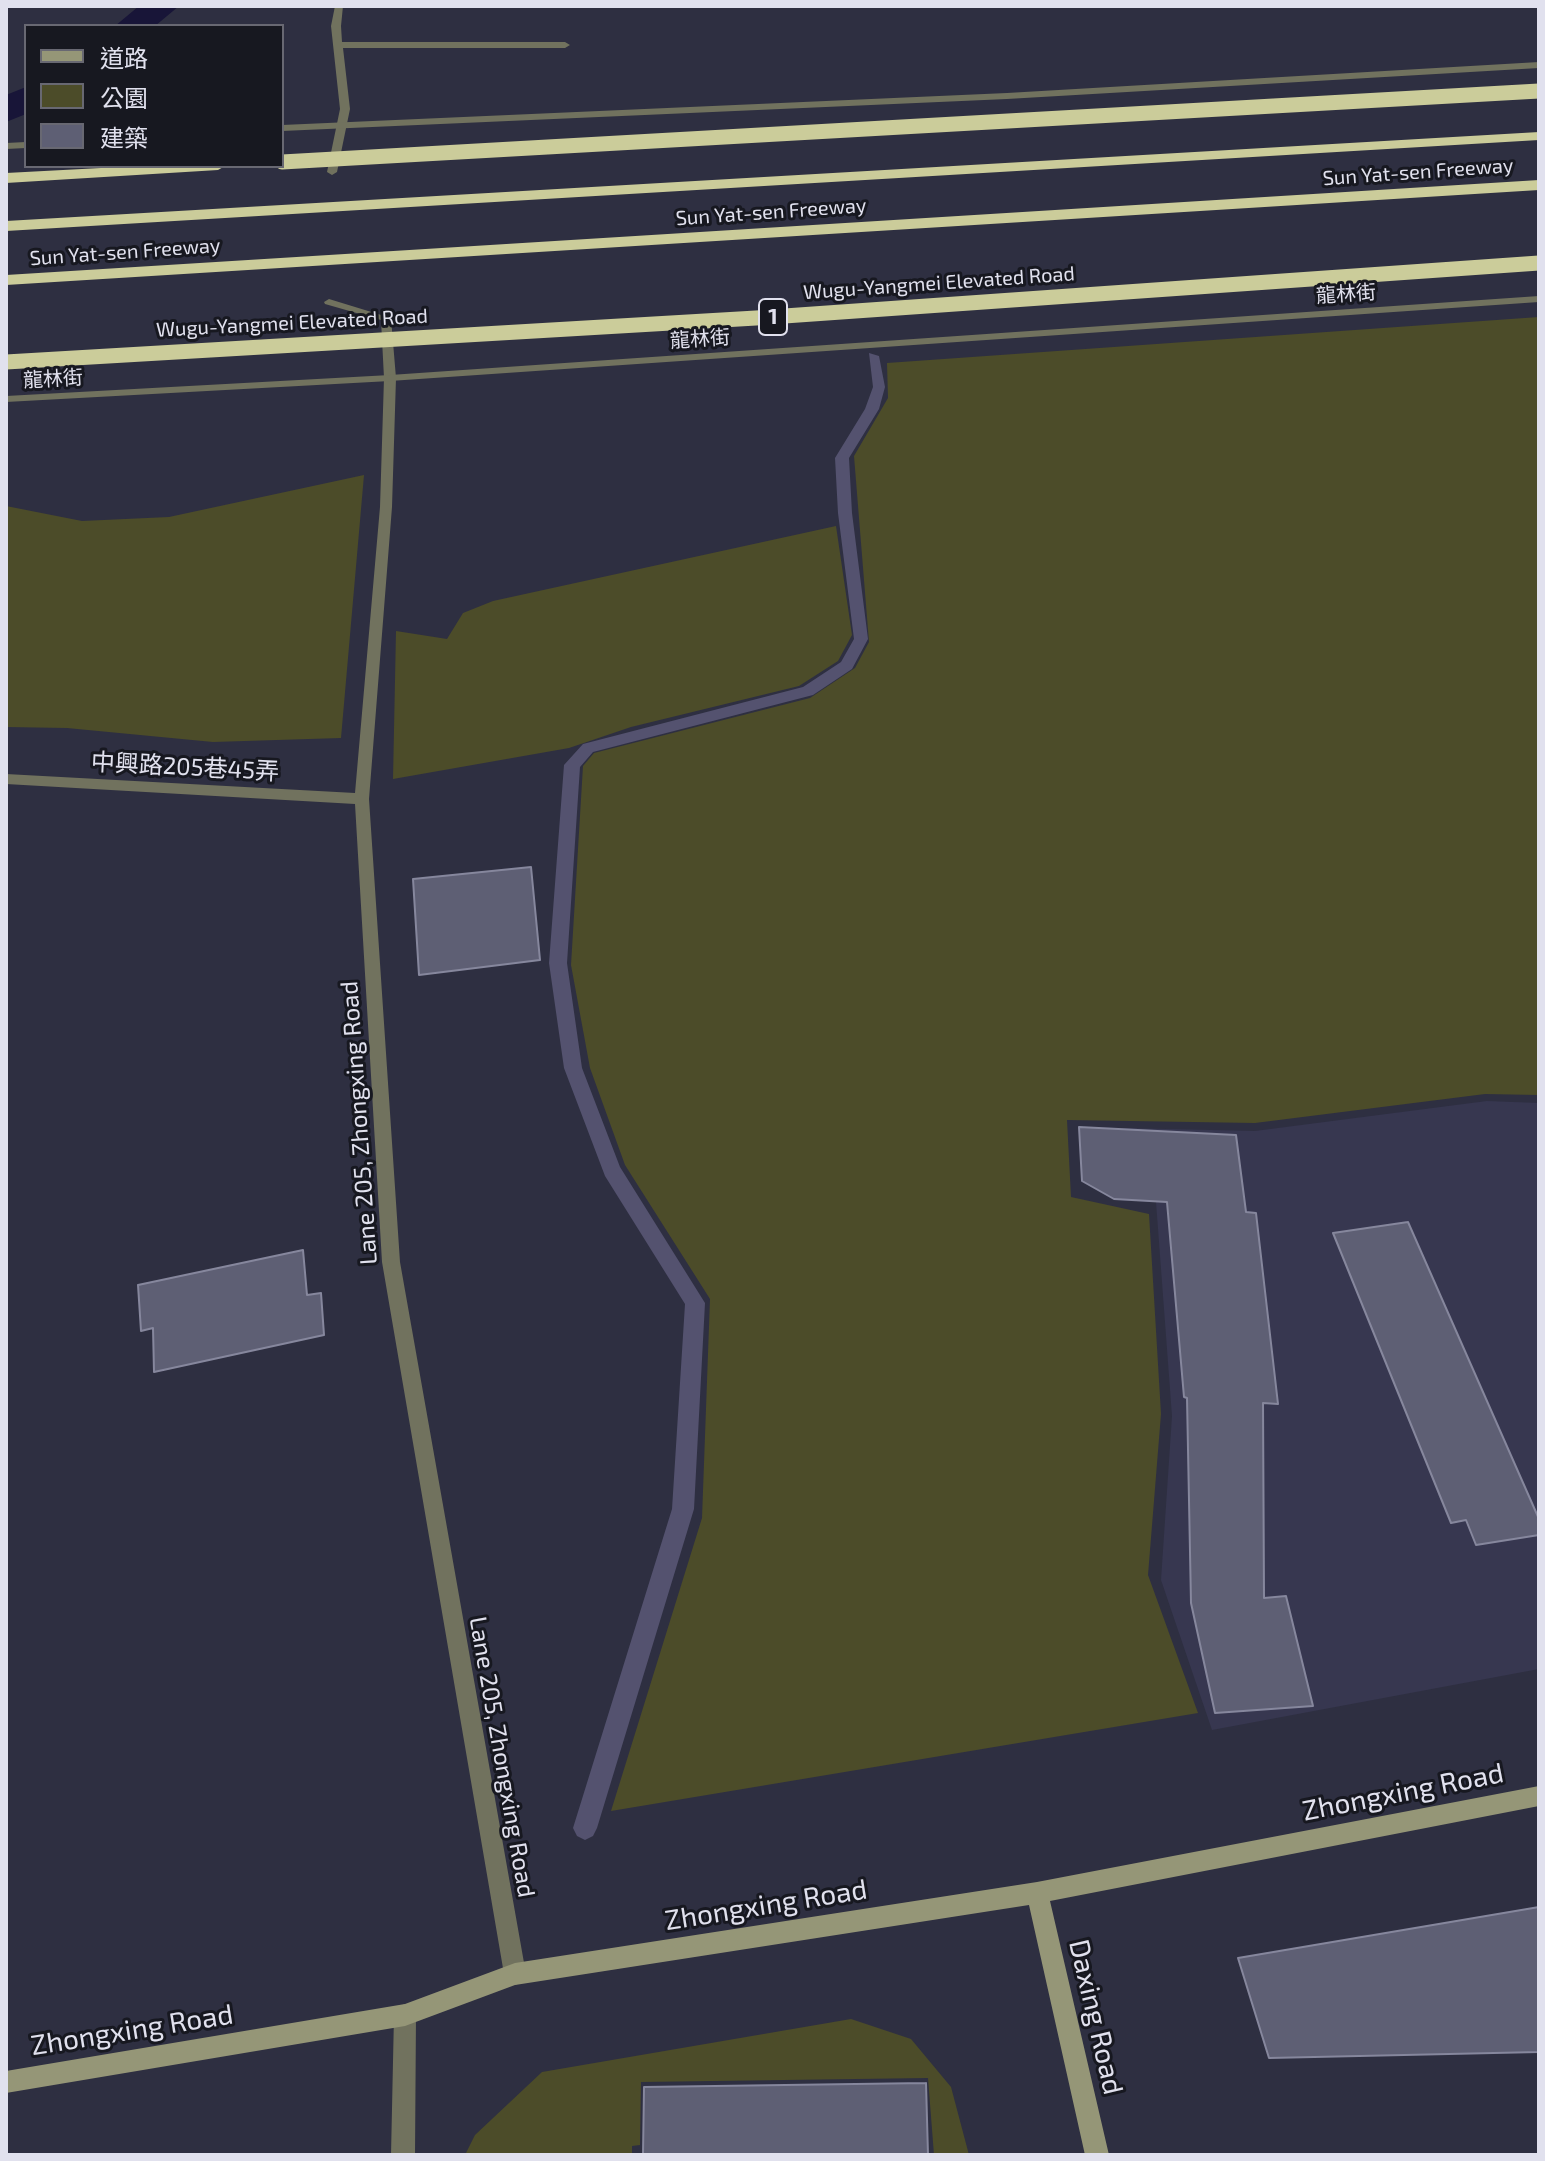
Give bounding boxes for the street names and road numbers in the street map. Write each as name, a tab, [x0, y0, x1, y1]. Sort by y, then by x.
street label: Sun Yat-sen Freeway	[1322, 153, 1514, 191]
street label: Sun Yat-sen Freeway	[675, 193, 867, 231]
street label: Sun Yat-sen Freeway	[29, 233, 221, 271]
street label: Wugu-Yangmei Elevated Road	[803, 262, 1075, 304]
street label: 龍林街	[1315, 280, 1377, 308]
road number: 1	[759, 299, 787, 335]
street label: Wugu-Yangmei Elevated Road	[156, 304, 428, 342]
street label: 龍林街	[669, 325, 731, 353]
street label: 龍林街	[22, 365, 84, 393]
street label: 中興路205巷45弄	[90, 748, 280, 786]
street label: Lane 205, Zhongxing Road	[335, 980, 383, 1266]
street label: Lane 205, Zhongxing Road	[463, 1614, 541, 1900]
street label: Zhongxing Road	[1300, 1756, 1506, 1828]
street label: Zhongxing Road	[662, 1872, 870, 1938]
street label: Daxing Road	[1062, 1936, 1130, 2098]
street label: Zhongxing Road	[28, 1997, 236, 2063]

